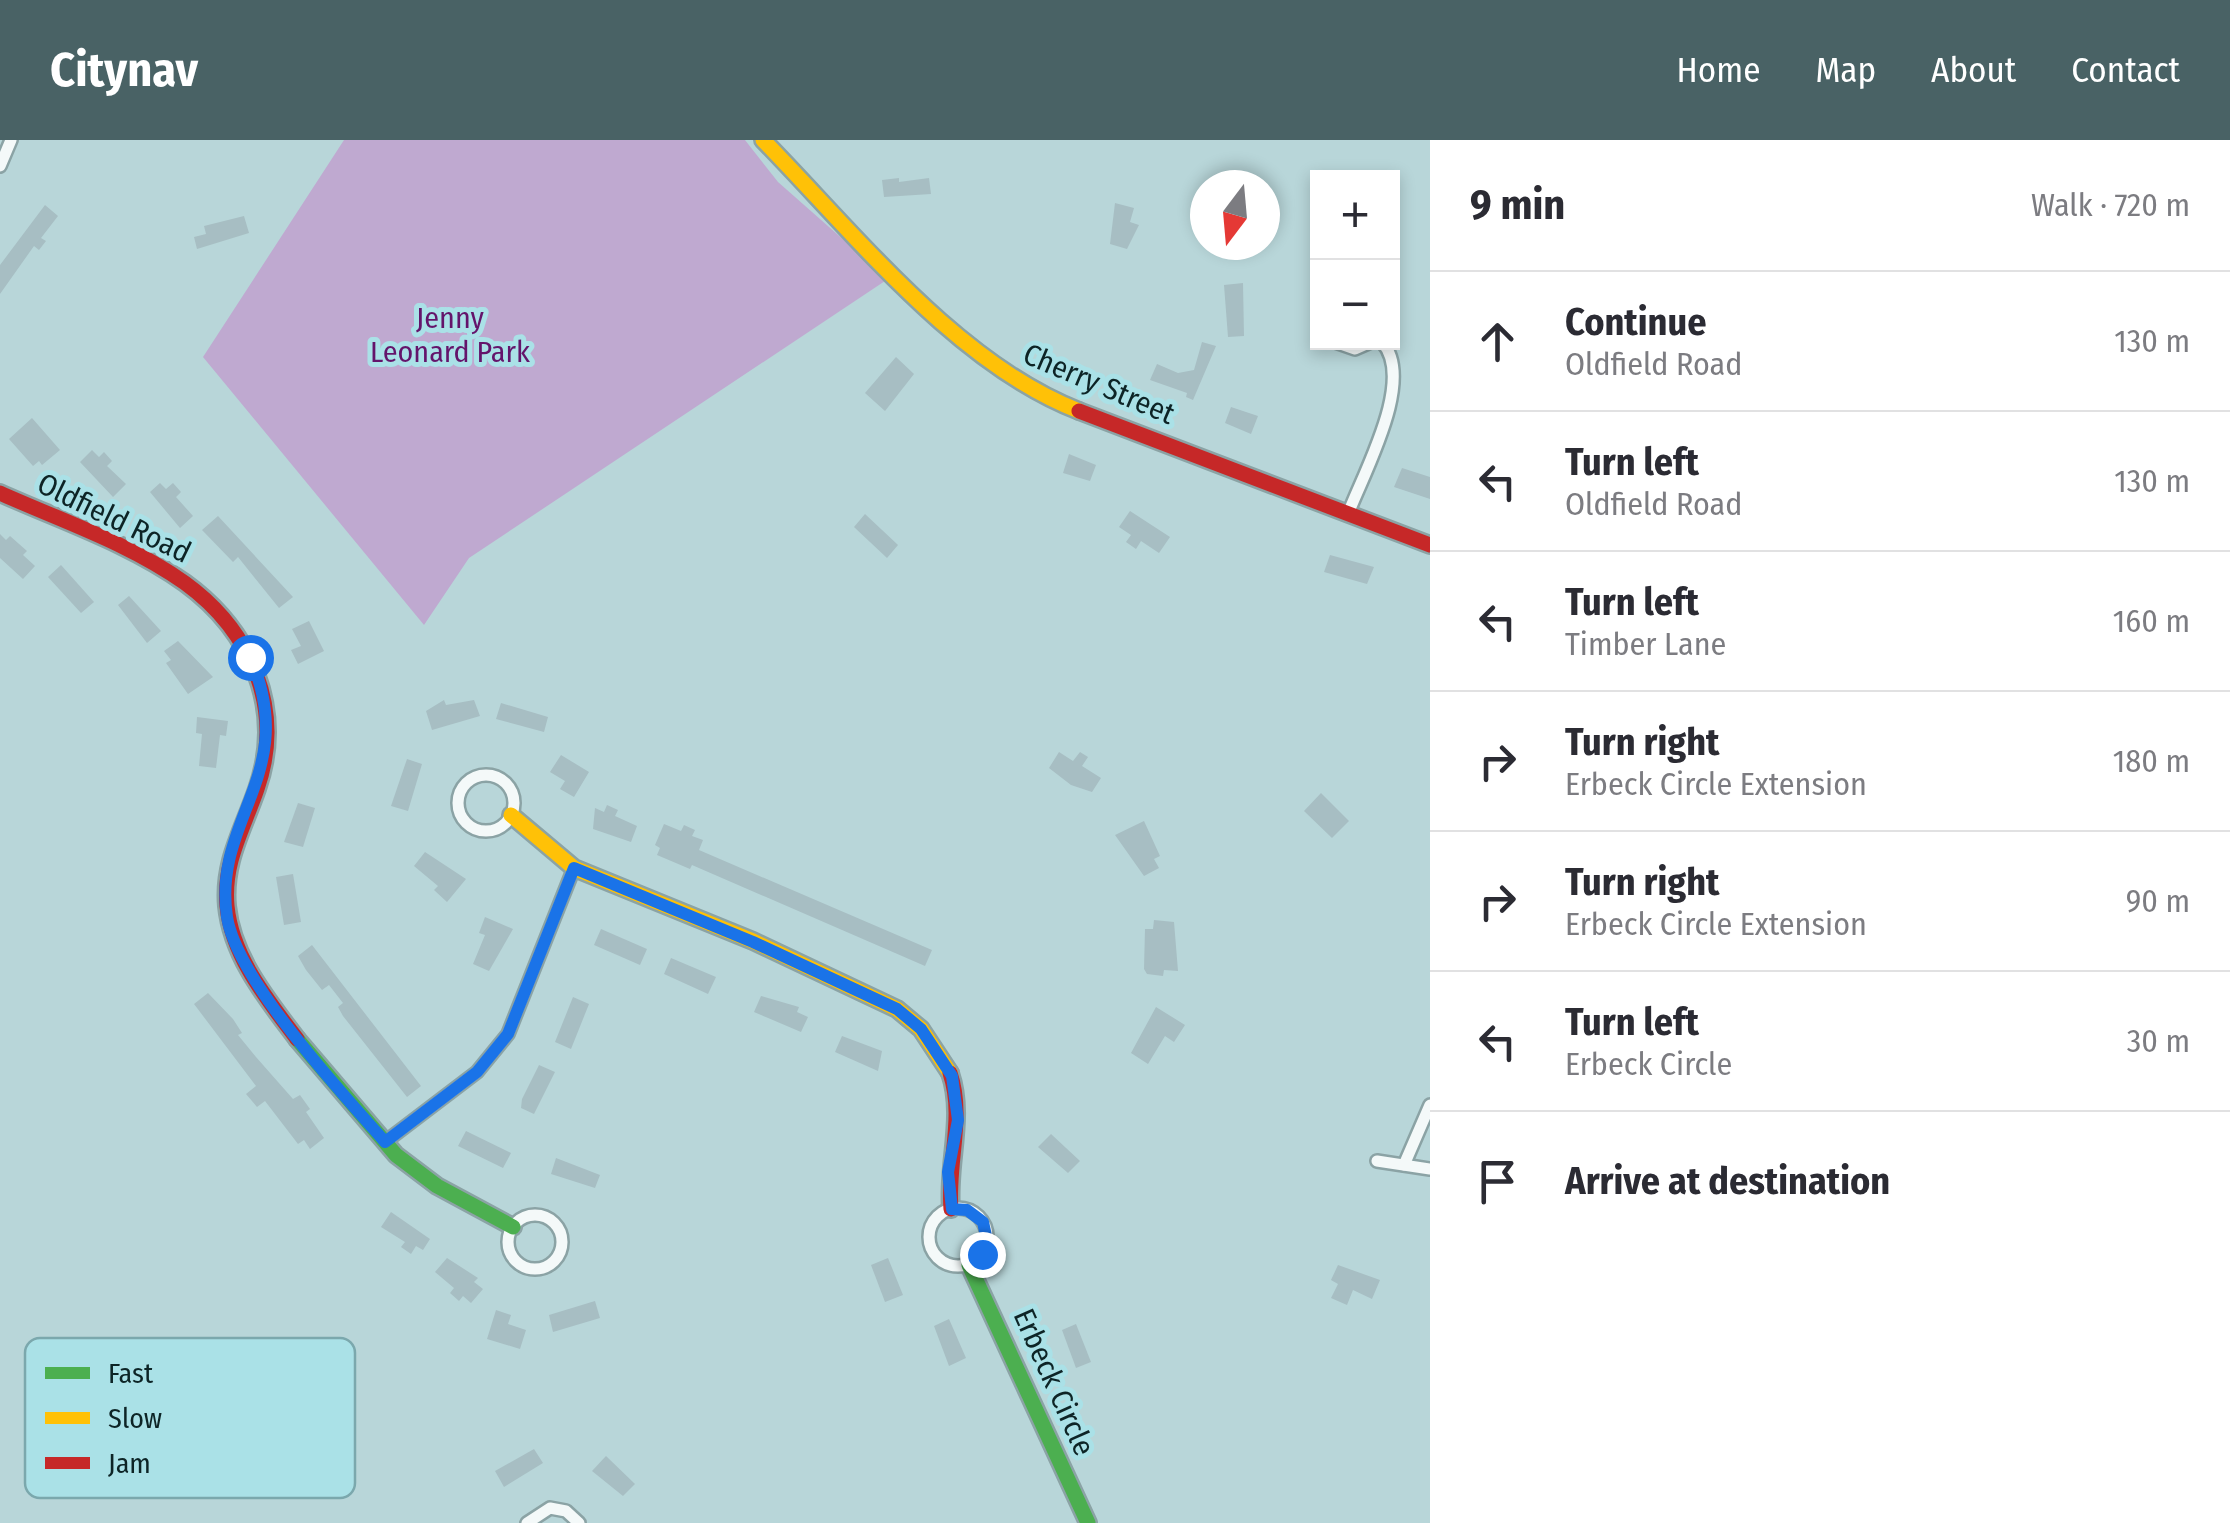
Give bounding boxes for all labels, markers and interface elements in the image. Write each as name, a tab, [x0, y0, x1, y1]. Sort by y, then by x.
text: Citynav	[50, 41, 198, 99]
text: Home	[1677, 49, 1760, 91]
text: Map	[1815, 49, 1876, 91]
text: About	[1931, 49, 2016, 91]
text: Contact	[2071, 49, 2180, 91]
north arrow	[1190, 170, 1280, 260]
map controls	[1310, 170, 1400, 350]
button: +	[1310, 170, 1400, 260]
text: 9 min	[1470, 180, 1565, 230]
text: Walk · 720 m	[2031, 186, 2190, 224]
button: −	[1310, 260, 1400, 350]
text: Continue	[1565, 299, 1706, 345]
park label: Jenny Leonard Park	[370, 300, 530, 370]
icon: ahead	[1470, 314, 1525, 369]
text: 130 m	[2114, 322, 2190, 360]
street label: Cherry Street	[1018, 336, 1180, 432]
text: Oldfield Road	[1565, 345, 1742, 383]
text: Turn left	[1565, 439, 1699, 485]
icon: left	[1470, 454, 1525, 509]
text: 130 m	[2114, 462, 2190, 500]
street label: Oldfield Road	[31, 465, 197, 571]
text: Oldfield Road	[1565, 485, 1742, 523]
text: Turn left	[1565, 579, 1699, 625]
icon: left	[1470, 594, 1525, 649]
text: 160 m	[2113, 602, 2190, 640]
text: Timber Lane	[1565, 625, 1726, 663]
route start	[228, 635, 274, 681]
text: Turn right	[1565, 719, 1719, 765]
icon: right	[1470, 734, 1525, 789]
text: 180 m	[2113, 742, 2190, 780]
text: Erbeck Circle Extension	[1565, 765, 1867, 803]
text: Turn right	[1565, 859, 1719, 905]
icon: right	[1470, 874, 1525, 929]
text: 90 m	[2126, 882, 2190, 920]
text: Erbeck Circle Extension	[1565, 905, 1867, 943]
text: Turn left	[1565, 999, 1699, 1045]
icon: left	[1470, 1014, 1525, 1069]
text: 30 m	[2127, 1022, 2190, 1060]
text: Erbeck Circle	[1565, 1045, 1732, 1083]
icon: arrive	[1470, 1154, 1525, 1209]
text: Arrive at destination	[1565, 1158, 1890, 1204]
route end	[960, 1232, 1006, 1278]
street label: Erbeck Circle	[1006, 1303, 1102, 1461]
legend	[25, 1338, 355, 1498]
text: Fast	[108, 1357, 154, 1390]
text: Slow	[108, 1402, 162, 1435]
text: Jam	[108, 1447, 151, 1480]

